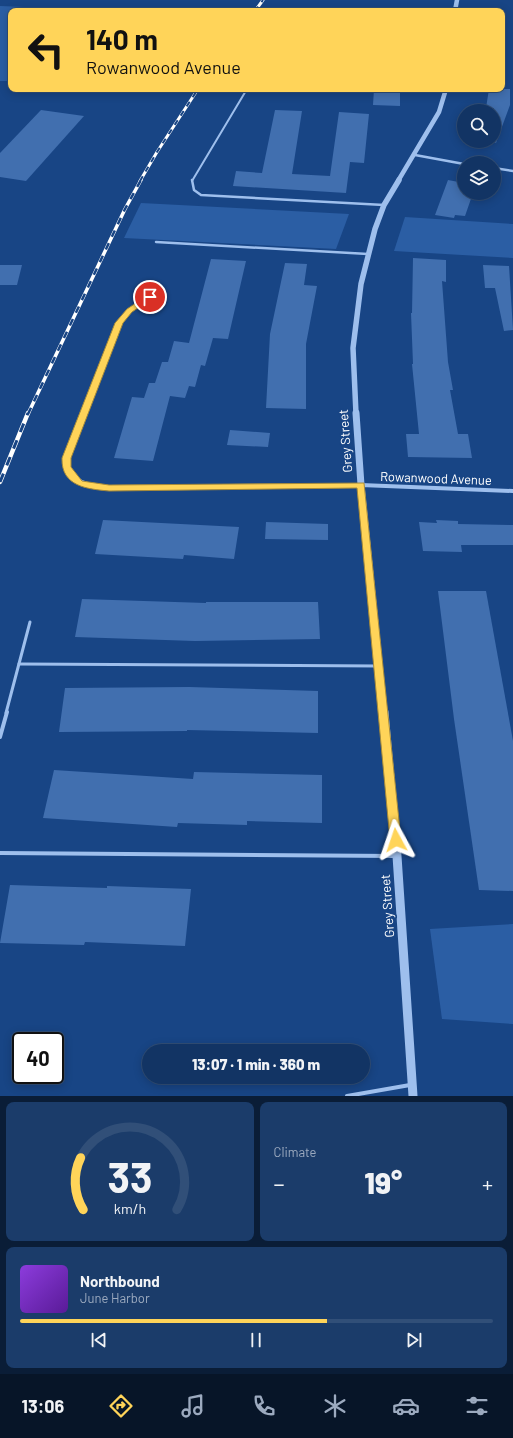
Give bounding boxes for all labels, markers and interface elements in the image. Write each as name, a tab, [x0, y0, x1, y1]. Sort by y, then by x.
text: 140 m	[86, 22, 158, 56]
icon: left	[20, 24, 72, 76]
text: Rowanwood Avenue	[86, 56, 241, 78]
map controls	[457, 104, 501, 200]
button: search	[457, 104, 501, 148]
button: layers	[457, 156, 501, 200]
pin	[133, 280, 167, 314]
icon: arrive	[139, 286, 161, 308]
street label: Grey Street	[335, 409, 355, 473]
street label: Rowanwood Avenue	[380, 468, 492, 488]
position arrow	[375, 819, 417, 861]
street label: Grey Street	[377, 874, 397, 938]
speed limit sign: 40	[12, 1032, 64, 1084]
text: 13:07 · 1 min · 360 m	[192, 1055, 320, 1073]
text: Climate	[274, 1144, 317, 1160]
text: 33	[107, 1150, 152, 1200]
text: 19°	[364, 1164, 402, 1200]
text: −	[274, 1170, 285, 1196]
text: +	[482, 1170, 493, 1196]
text: km/h	[114, 1199, 146, 1216]
text: Northbound	[80, 1272, 160, 1290]
text: June Harbor	[80, 1290, 150, 1306]
icon: previous	[88, 1329, 110, 1351]
icon: pause	[245, 1329, 267, 1351]
icon: next	[403, 1329, 425, 1351]
icon: directions	[107, 1392, 135, 1420]
icon: music	[179, 1392, 207, 1420]
icon: phone	[250, 1392, 278, 1420]
icon: climate	[321, 1392, 349, 1420]
icon: car	[392, 1392, 420, 1420]
icon: filters	[463, 1392, 491, 1420]
text: 13:06	[22, 1395, 64, 1417]

